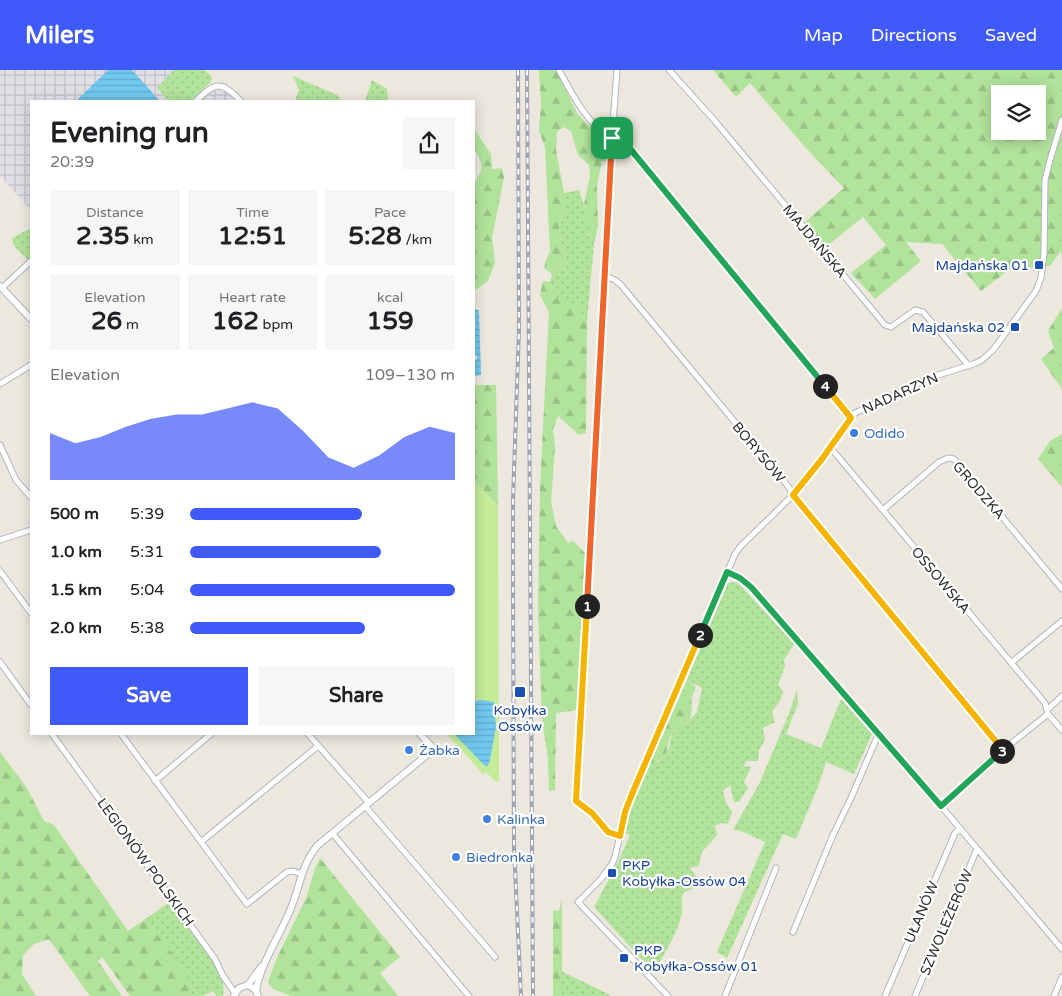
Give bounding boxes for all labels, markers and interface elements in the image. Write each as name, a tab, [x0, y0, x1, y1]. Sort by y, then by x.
text: Milers	[25, 21, 94, 50]
text: Map	[804, 24, 843, 46]
text: Directions	[871, 24, 957, 46]
text: Saved	[985, 24, 1037, 46]
map controls	[991, 85, 1046, 140]
button: layers	[991, 85, 1046, 140]
text: Evening run	[50, 116, 209, 150]
button: share	[403, 117, 455, 169]
pin	[591, 117, 633, 159]
icon: arrive	[598, 124, 626, 152]
text: 20:39	[50, 152, 94, 172]
street label: MAJDAŃSKA	[779, 201, 850, 282]
text: Distance	[86, 204, 144, 221]
text: Time	[236, 204, 269, 221]
text: Pace	[374, 204, 406, 221]
text: 2.35	[76, 221, 130, 251]
text: 12:51	[218, 221, 287, 251]
text: 5:28	[348, 221, 402, 251]
text: km	[130, 231, 154, 248]
text: /km	[402, 231, 432, 248]
place label: Majdańska 01	[936, 257, 1029, 274]
marker: Majdańska 01	[1033, 259, 1045, 271]
text: Elevation	[84, 289, 145, 306]
text: Heart rate	[219, 289, 286, 306]
text: kcal	[377, 289, 403, 306]
text: 26	[91, 306, 122, 336]
text: 162	[212, 306, 259, 336]
text: 159	[367, 306, 414, 336]
text: m	[122, 316, 139, 333]
text: bpm	[259, 316, 293, 333]
place label: Majdańska 02	[912, 319, 1005, 336]
marker: Majdańska 02	[1009, 321, 1021, 333]
text: Elevation	[50, 365, 120, 385]
text: 109–130 m	[365, 365, 455, 385]
street label: NADARZYN	[860, 369, 941, 418]
pin: 4	[812, 374, 838, 398]
text: 4	[821, 378, 830, 395]
street label: BORYSÓW	[728, 419, 789, 486]
place label: Odido	[864, 425, 905, 442]
marker: Odido	[848, 427, 860, 439]
street label: GRODZKA	[949, 458, 1008, 523]
text: 500 m	[50, 504, 99, 524]
text: 5:39	[130, 504, 164, 524]
text: 1.0 km	[50, 542, 102, 562]
text: 5:31	[130, 542, 164, 562]
street label: OSSOWSKA	[908, 543, 974, 617]
text: 1.5 km	[50, 580, 102, 600]
text: 5:04	[130, 580, 164, 600]
pin: 1	[574, 594, 600, 618]
text: 1	[583, 598, 592, 615]
text: 2.0 km	[50, 618, 102, 638]
text: 5:38	[130, 618, 164, 638]
pin: 2	[688, 622, 712, 648]
text: 2	[696, 627, 705, 644]
button: Save	[50, 667, 248, 725]
button: Share	[258, 667, 455, 725]
marker: Kobyłka Ossów	[513, 685, 527, 699]
place label: Kobyłka Ossów	[493, 702, 547, 735]
pin: 3	[990, 738, 1014, 764]
place label: Żabka	[419, 742, 460, 759]
text: 3	[998, 743, 1007, 760]
marker: Żabka	[403, 744, 415, 756]
street label: LEGIONÓW POLSKICH	[93, 795, 198, 930]
place label: Kalinka	[497, 811, 545, 828]
marker: Kalinka	[481, 813, 493, 825]
place label: Biedronka	[466, 849, 533, 866]
marker: Biedronka	[450, 851, 462, 863]
place label: PKP Kobyłka-Ossów 04	[622, 857, 746, 890]
marker: PKP Kobyłka-Ossów 04	[606, 867, 618, 879]
street label: SZWOLEŻERÓW	[916, 867, 976, 978]
street label: UŁANÓW	[901, 879, 942, 946]
place label: PKP Kobyłka-Ossów 01	[634, 942, 758, 975]
marker: PKP Kobyłka-Ossów 01	[618, 952, 630, 964]

